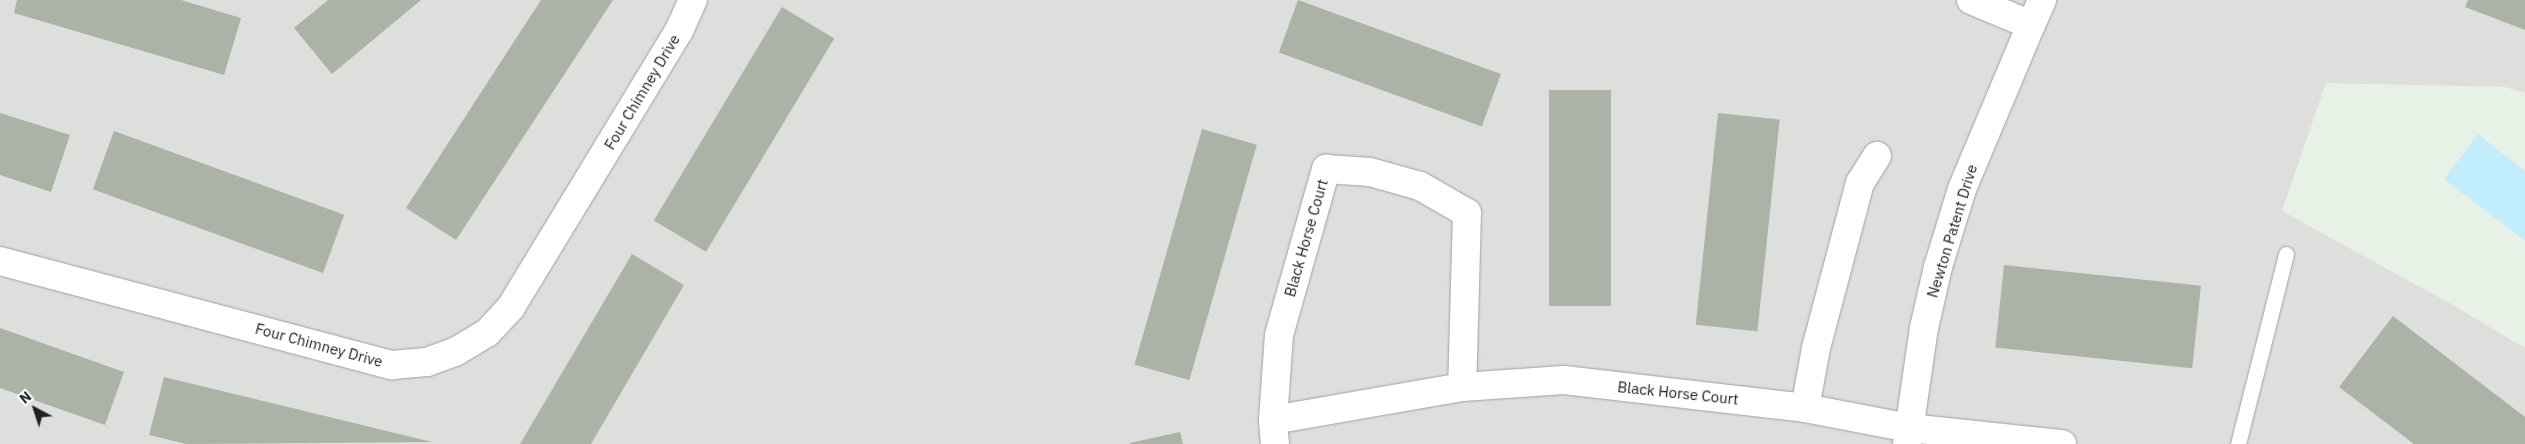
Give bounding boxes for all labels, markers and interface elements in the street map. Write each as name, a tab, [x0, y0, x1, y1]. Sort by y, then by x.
street label: Four Chimney Drive	[601, 31, 683, 153]
street label: Newton Patent Drive	[1923, 162, 1981, 300]
street label: Black Horse Court	[1281, 177, 1331, 299]
street label: Four Chimney Drive	[253, 319, 385, 371]
street label: Black Horse Court	[1617, 378, 1739, 408]
north arrow	[10, 384, 60, 434]
text: N	[16, 387, 35, 408]

